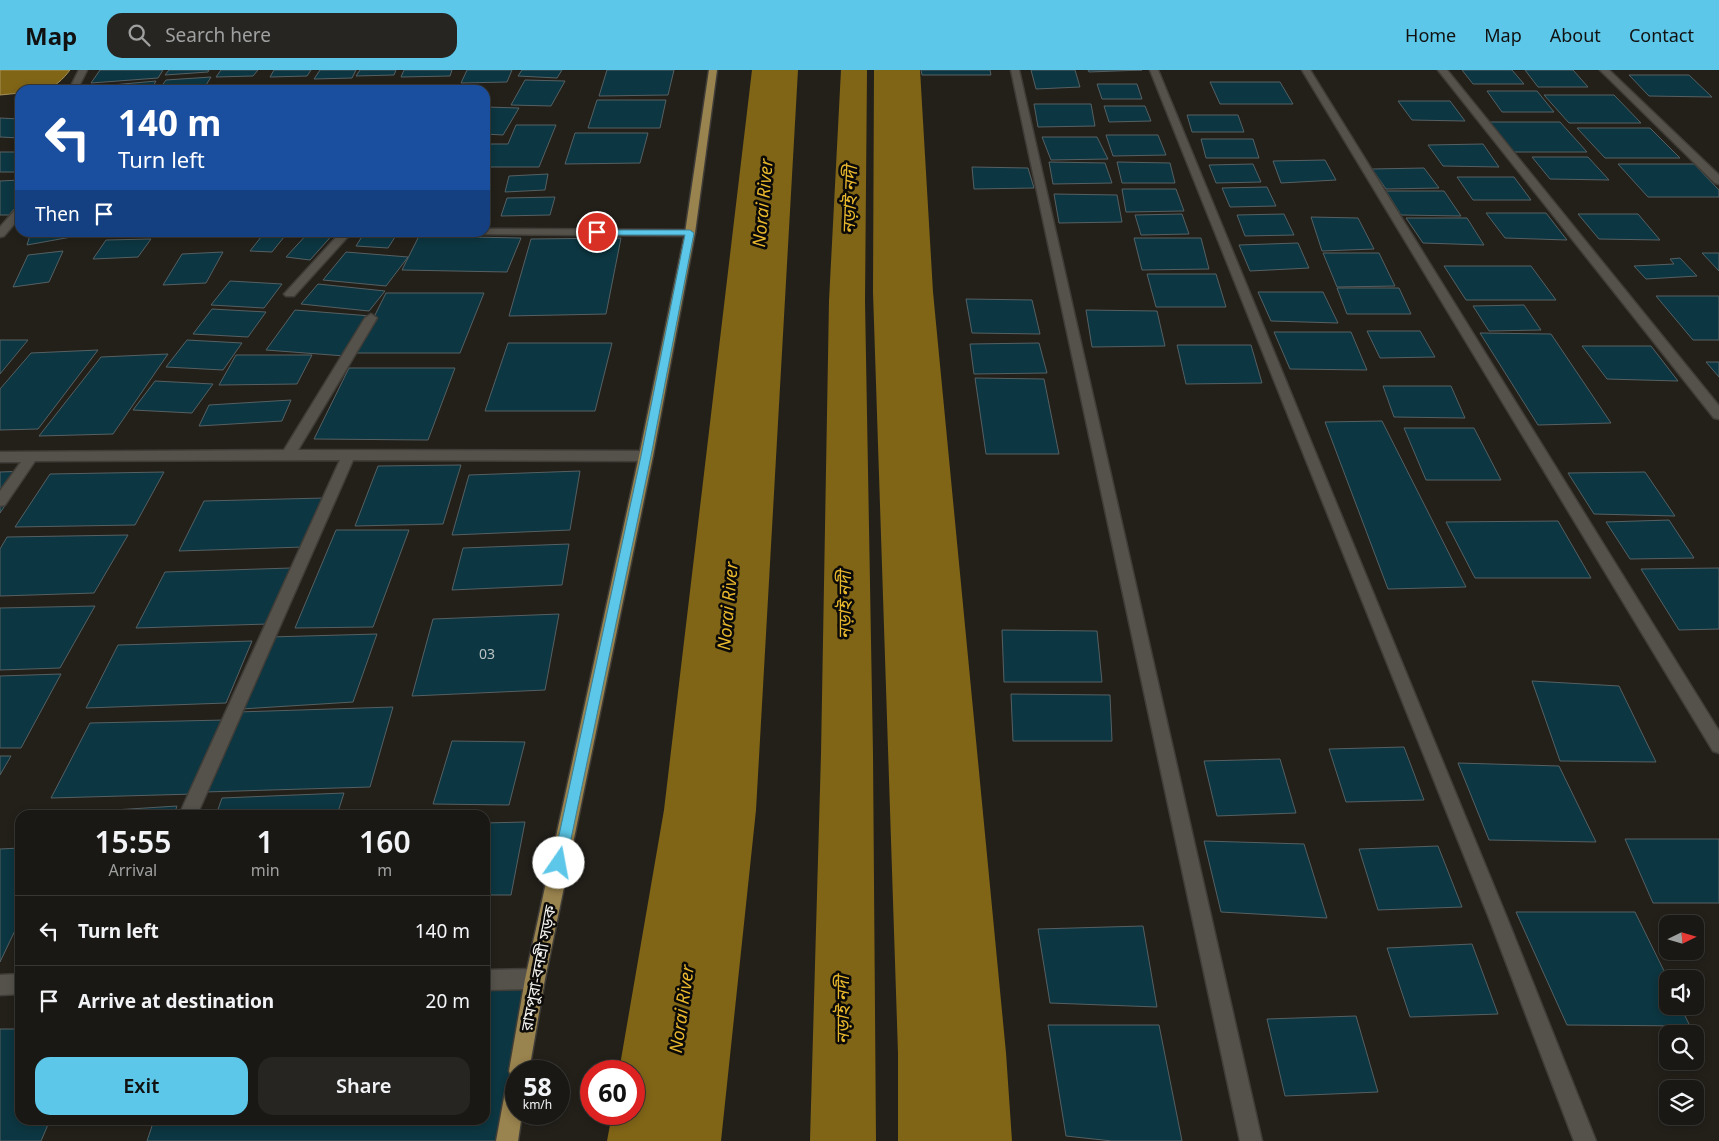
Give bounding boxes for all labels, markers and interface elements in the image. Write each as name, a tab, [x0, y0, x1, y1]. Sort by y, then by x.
search box	[107, 13, 457, 58]
text: Map	[25, 19, 77, 52]
icon: search	[125, 21, 153, 49]
text: Search here	[165, 22, 271, 48]
text: Home	[1405, 23, 1456, 47]
text: Map	[1484, 23, 1522, 47]
text: About	[1550, 23, 1601, 47]
text: Contact	[1629, 23, 1694, 47]
text: 140 m	[118, 99, 221, 146]
icon: left	[35, 105, 100, 170]
text: Turn left	[118, 144, 205, 174]
water label: Norai River	[746, 157, 778, 248]
water label: নড়াই নদী	[836, 162, 862, 235]
icon: arrive	[90, 200, 118, 228]
text: Then	[35, 201, 80, 227]
pin	[576, 211, 618, 253]
icon: arrive	[583, 218, 611, 246]
water label: Norai River	[711, 560, 743, 651]
water label: নড়াই নদী	[832, 568, 856, 639]
house number: 03	[479, 644, 495, 663]
text: 15:55	[94, 821, 171, 862]
text: 1	[257, 821, 274, 862]
text: 160	[359, 821, 411, 862]
position arrow	[532, 836, 584, 888]
text: Arrival	[108, 859, 157, 881]
text: min	[251, 859, 280, 881]
text: m	[377, 859, 392, 881]
street label: রামপুরা-বনশ্রী সড়ক	[515, 902, 561, 1034]
north arrow	[1659, 915, 1704, 960]
map controls	[1659, 915, 1704, 1125]
icon: left	[35, 917, 63, 945]
text: Turn left	[78, 918, 159, 944]
text: 140 m	[415, 918, 470, 944]
water label: Norai River	[663, 962, 699, 1054]
button: sound	[1659, 970, 1704, 1015]
water label: নড়াই নদী	[830, 973, 854, 1044]
icon: arrive	[35, 987, 63, 1015]
text: Arrive at destination	[78, 988, 274, 1014]
text: 20 m	[426, 988, 470, 1014]
button: search	[1659, 1025, 1704, 1070]
button: Exit	[35, 1057, 248, 1115]
button: Share	[258, 1057, 470, 1115]
speed limit sign: 60	[580, 1060, 645, 1125]
text: 58	[523, 1069, 552, 1103]
button: layers	[1659, 1080, 1704, 1125]
text: km/h	[523, 1096, 552, 1113]

